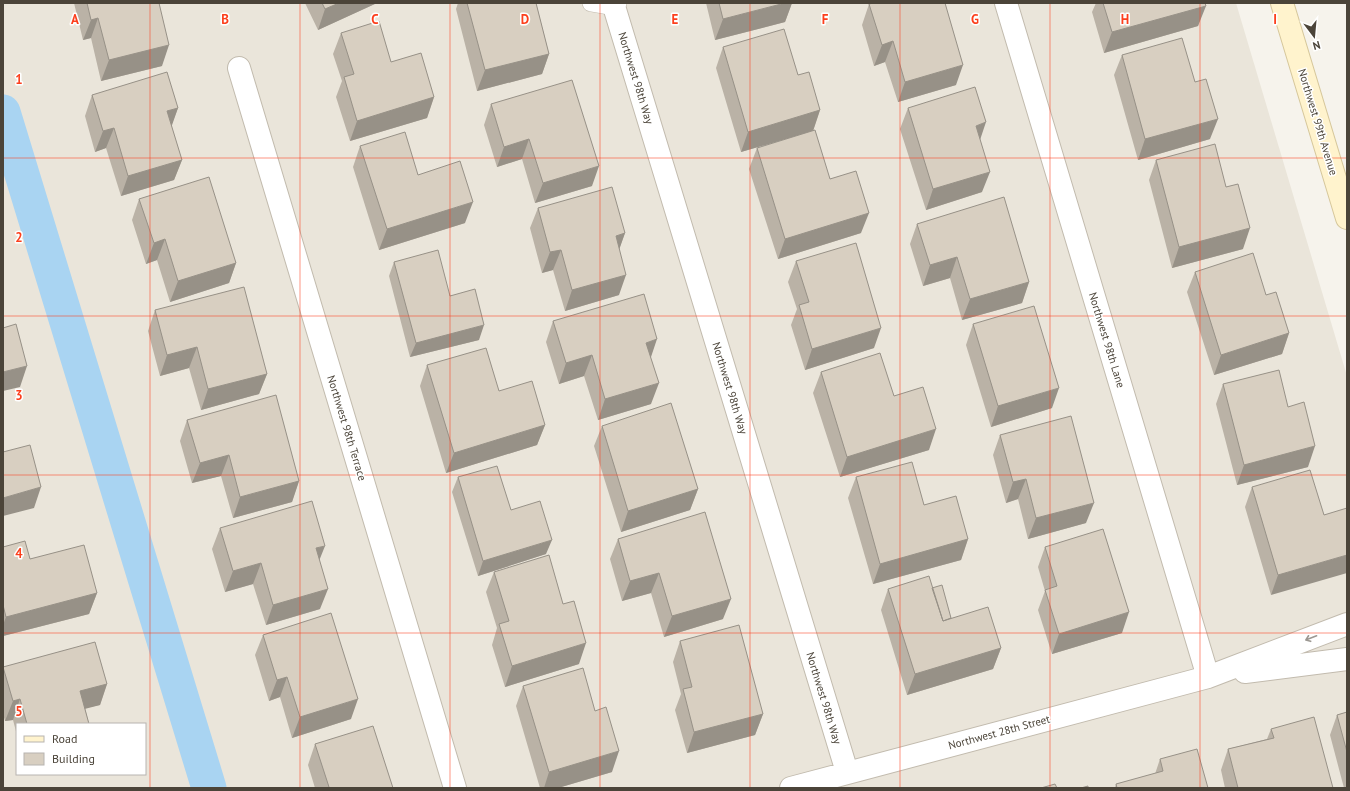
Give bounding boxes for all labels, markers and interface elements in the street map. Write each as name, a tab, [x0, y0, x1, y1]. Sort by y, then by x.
text: A	[71, 11, 79, 28]
text: B	[221, 11, 229, 28]
text: C	[371, 11, 379, 28]
text: D	[521, 11, 529, 28]
text: E	[672, 11, 679, 28]
text: F	[822, 11, 829, 28]
text: G	[971, 11, 979, 28]
text: H	[1121, 11, 1129, 28]
text: I	[1273, 11, 1277, 28]
north arrow	[1294, 16, 1334, 56]
street label: Northwest 98th Way	[615, 30, 657, 127]
text: N	[1311, 38, 1322, 53]
street label: Northwest 99th Avenue	[1295, 67, 1341, 177]
text: 1	[15, 71, 23, 88]
text: 2	[15, 229, 23, 246]
street label: Northwest 98th Lane	[1086, 291, 1128, 390]
street label: Northwest 98th Way	[709, 340, 751, 437]
street label: Northwest 98th Terrace	[324, 373, 370, 483]
text: 3	[15, 387, 23, 404]
text: 4	[15, 545, 23, 562]
one-way arrow	[1305, 634, 1317, 642]
street label: Northwest 98th Way	[803, 650, 845, 747]
text: 5	[15, 703, 23, 720]
street label: Northwest 28th Street	[947, 712, 1052, 752]
legend	[16, 723, 146, 775]
text: Road	[52, 731, 77, 746]
text: Building	[52, 751, 95, 766]

